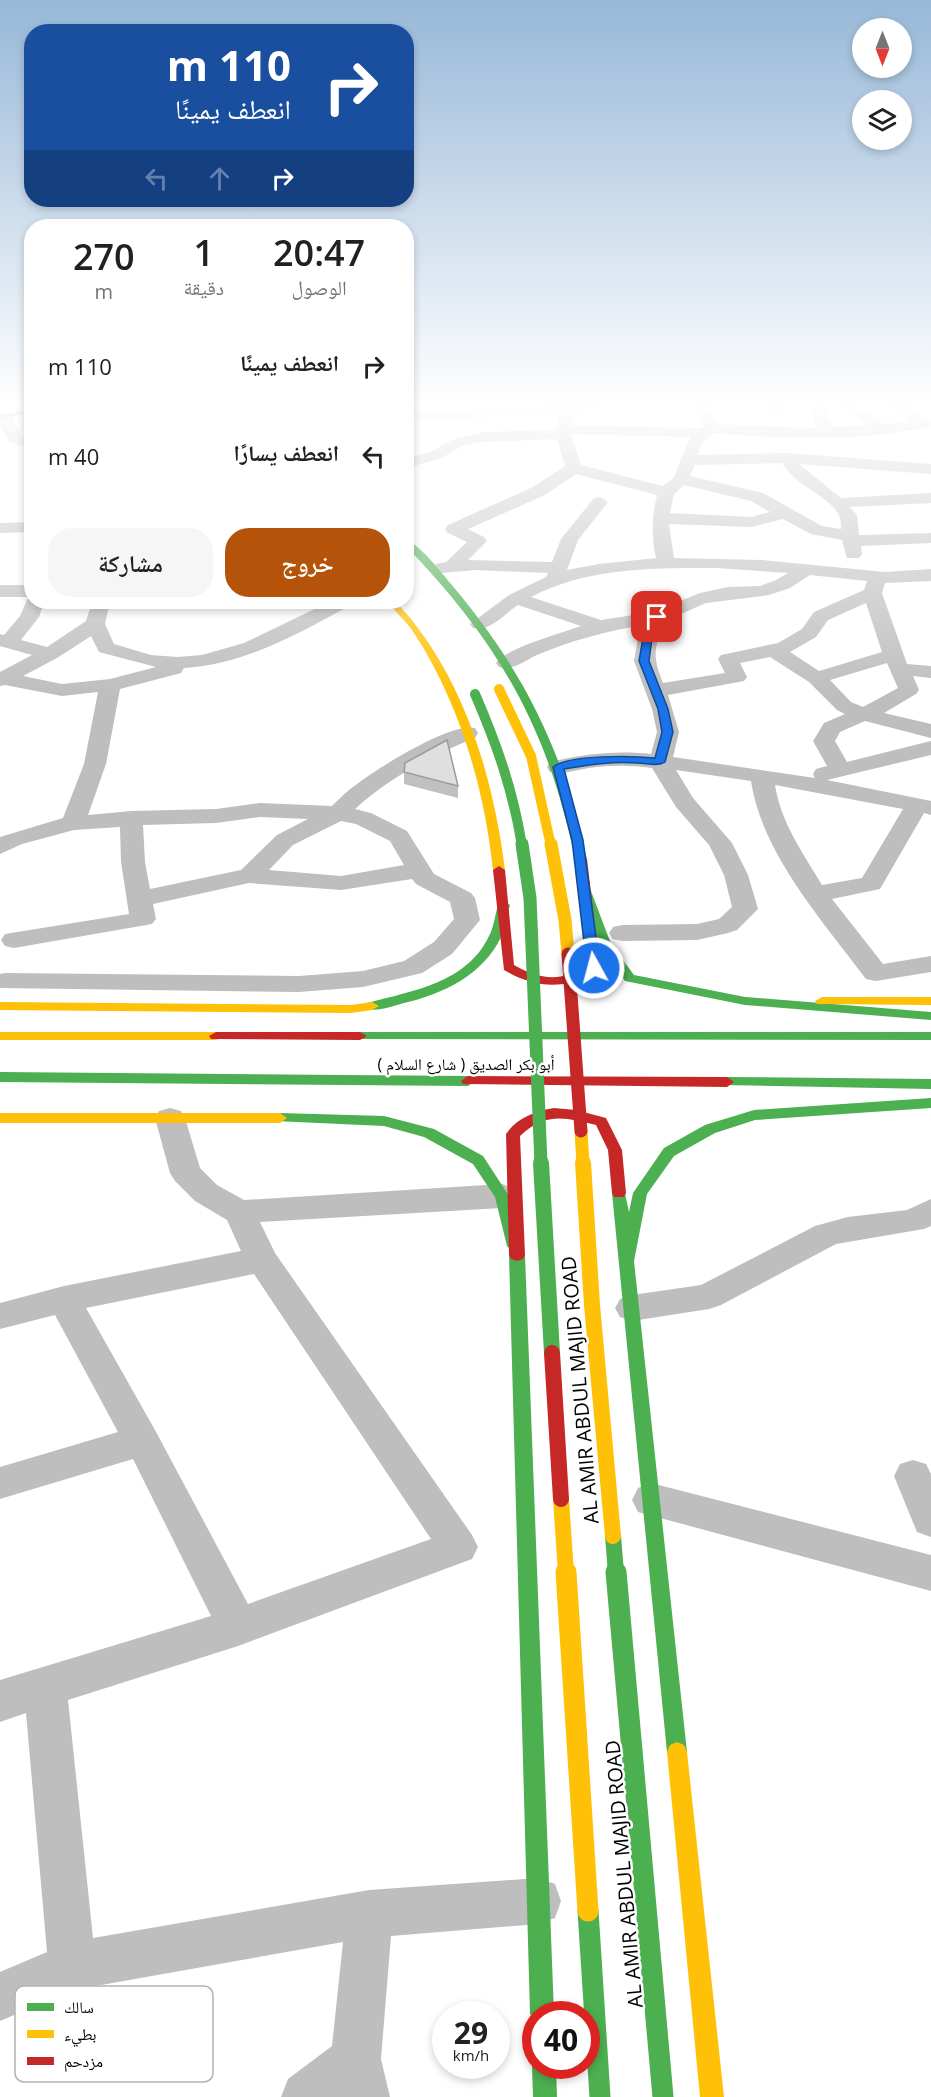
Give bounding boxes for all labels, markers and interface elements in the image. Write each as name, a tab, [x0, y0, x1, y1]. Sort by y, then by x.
north arrow	[852, 18, 912, 78]
map controls	[852, 18, 912, 150]
text: 110 m	[167, 36, 291, 93]
icon: right	[312, 48, 390, 126]
text: انعطف يمينًا	[175, 90, 291, 127]
button: layers	[852, 90, 912, 150]
icon: left	[140, 162, 173, 195]
icon: ahead	[203, 162, 236, 195]
icon: right	[266, 162, 299, 195]
text: 1	[194, 228, 214, 277]
text: 20:47	[273, 228, 365, 277]
text: 270	[73, 232, 135, 281]
text: دقيقة	[183, 274, 224, 301]
text: الوصول	[291, 274, 347, 301]
text: m	[95, 278, 113, 305]
text: انعطف يمينًا	[240, 347, 339, 377]
icon: right	[357, 350, 390, 383]
text: 110 m	[48, 351, 112, 381]
text: انعطف يسارًا	[234, 437, 339, 467]
icon: left	[357, 440, 390, 473]
text: 40 m	[48, 441, 99, 471]
button: مشاركة	[48, 528, 213, 597]
button: خروج	[225, 528, 390, 597]
pin	[631, 591, 682, 642]
icon: arrive	[640, 600, 673, 633]
position arrow	[562, 936, 626, 1000]
street label: ( شارع السلام ) أبو بكر الصديق	[377, 1053, 555, 1075]
street label: AL AMIR ABDUL MAJID ROAD	[554, 1255, 605, 1525]
street label: AL AMIR ABDUL MAJID ROAD	[598, 1739, 649, 2009]
legend	[15, 1986, 213, 2082]
text: سالك	[64, 1996, 94, 2018]
speed limit sign: 40	[522, 2001, 600, 2079]
text: 29	[454, 2012, 488, 2053]
text: بطيء	[64, 2023, 96, 2047]
text: km/h	[453, 2045, 489, 2065]
text: مزدحم	[64, 2050, 103, 2072]

